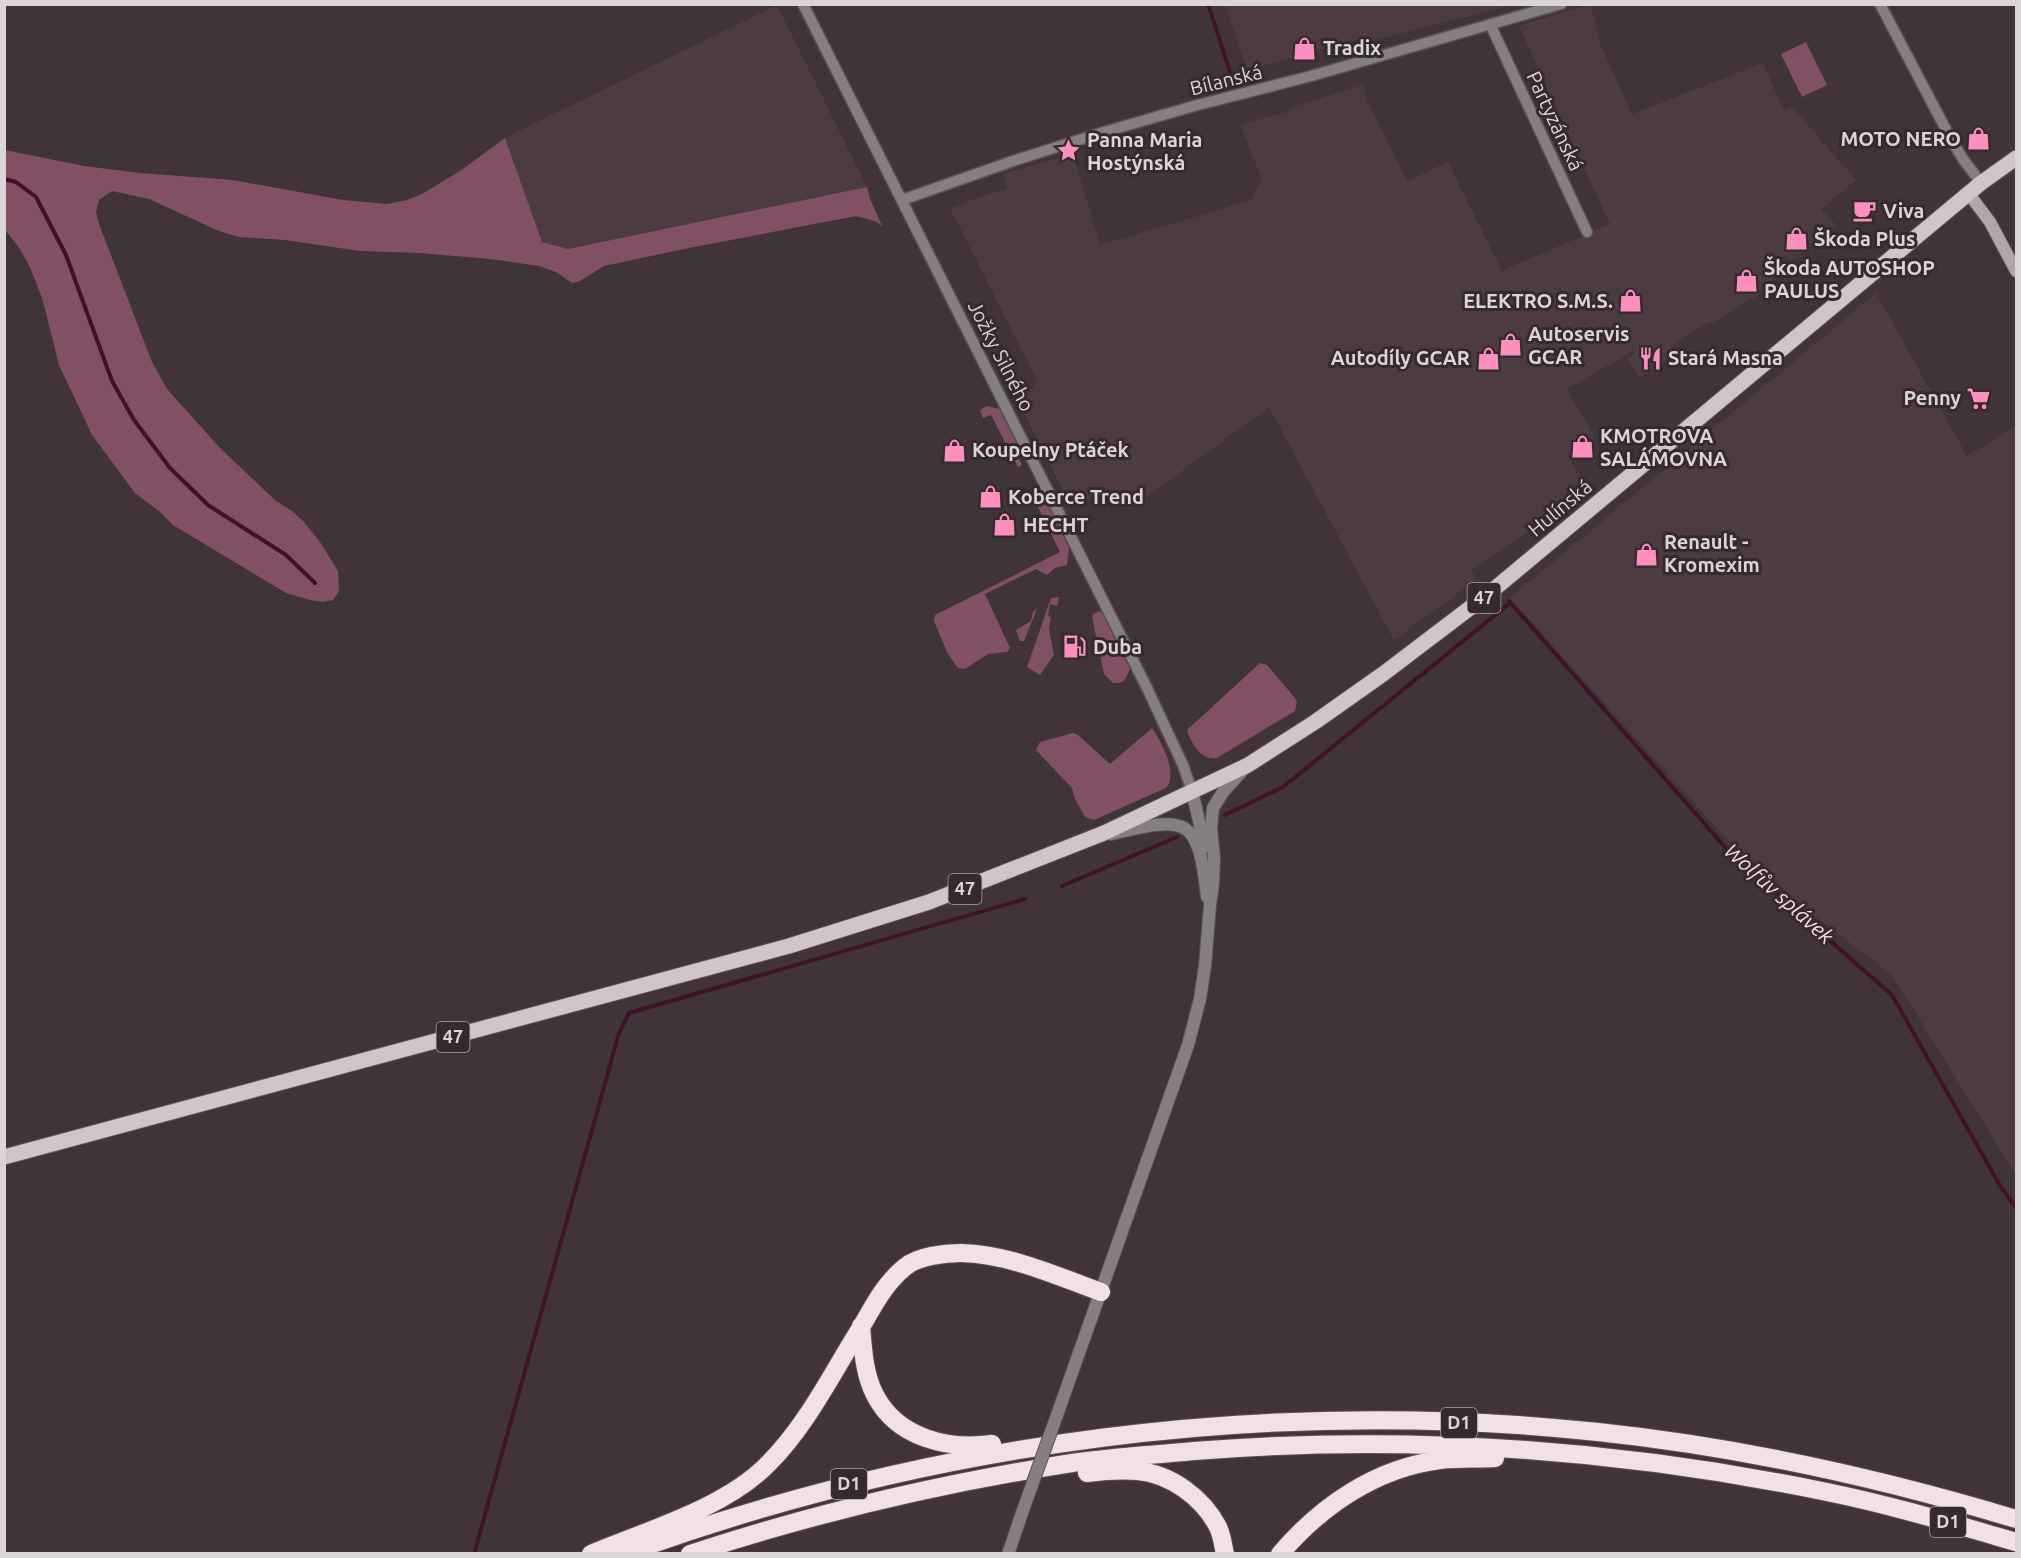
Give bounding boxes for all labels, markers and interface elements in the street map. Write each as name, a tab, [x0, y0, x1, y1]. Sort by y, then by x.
shop icon: Tradix	[1292, 35, 1318, 61]
place label: Tradix	[1323, 36, 1381, 59]
street label: Bílanská	[1187, 59, 1264, 100]
street label: Partyzánská	[1522, 67, 1589, 174]
shop icon: MOTO NERO	[1966, 126, 1992, 152]
place label: MOTO NERO	[1840, 127, 1961, 150]
place label: Panna Maria Hostýnská	[1087, 128, 1202, 174]
place icon: Panna Maria Hostýnská	[1056, 138, 1082, 164]
cafe icon: Viva	[1852, 198, 1878, 224]
place label: Viva	[1883, 199, 1924, 222]
shop icon: Škoda Plus	[1783, 226, 1809, 252]
place label: Škoda Plus	[1814, 227, 1915, 250]
place label: Škoda AUTOSHOP PAULUS	[1764, 256, 1935, 302]
shop icon: Škoda AUTOSHOP PAULUS	[1733, 267, 1759, 293]
shop icon: ELEKTRO S.M.S.	[1618, 288, 1644, 314]
place label: ELEKTRO S.M.S.	[1463, 289, 1613, 312]
street label: Jožky Silného	[964, 297, 1039, 415]
place label: Autoservis GCAR	[1528, 322, 1630, 368]
shop icon: Autoservis GCAR	[1497, 332, 1523, 358]
shop icon: Autodíly GCAR	[1475, 345, 1501, 371]
restaurant icon: Stará Masna	[1637, 345, 1663, 371]
place label: Autodíly GCAR	[1331, 346, 1470, 369]
place label: Stará Masna	[1668, 346, 1783, 369]
supermarket icon: Penny	[1966, 385, 1992, 411]
place label: Penny	[1903, 386, 1961, 409]
place label: KMOTROVA SALÁMOVNA	[1600, 424, 1727, 470]
shop icon: KMOTROVA SALÁMOVNA	[1569, 434, 1595, 460]
shop icon: Koupelny Ptáček	[941, 437, 967, 463]
place label: Koupelny Ptáček	[972, 438, 1129, 461]
street label: Hulínská	[1523, 474, 1596, 541]
shop icon: Koberce Trend	[977, 484, 1003, 510]
place label: Koberce Trend	[1008, 485, 1144, 508]
shop icon: HECHT	[992, 512, 1018, 538]
place label: HECHT	[1023, 513, 1089, 536]
place label: Renault - Kromexim	[1664, 530, 1760, 576]
shop icon: Renault - Kromexim	[1633, 541, 1659, 567]
road number: 47	[1468, 583, 1500, 613]
fuel station icon: Duba	[1062, 634, 1088, 660]
place label: Duba	[1093, 635, 1142, 658]
water label: Wolfův splávek	[1720, 838, 1839, 949]
road number: 47	[948, 874, 982, 904]
road number: 47	[436, 1022, 470, 1052]
road number: D1	[1441, 1408, 1477, 1438]
road number: D1	[831, 1469, 867, 1499]
road number: D1	[1930, 1507, 1966, 1537]

